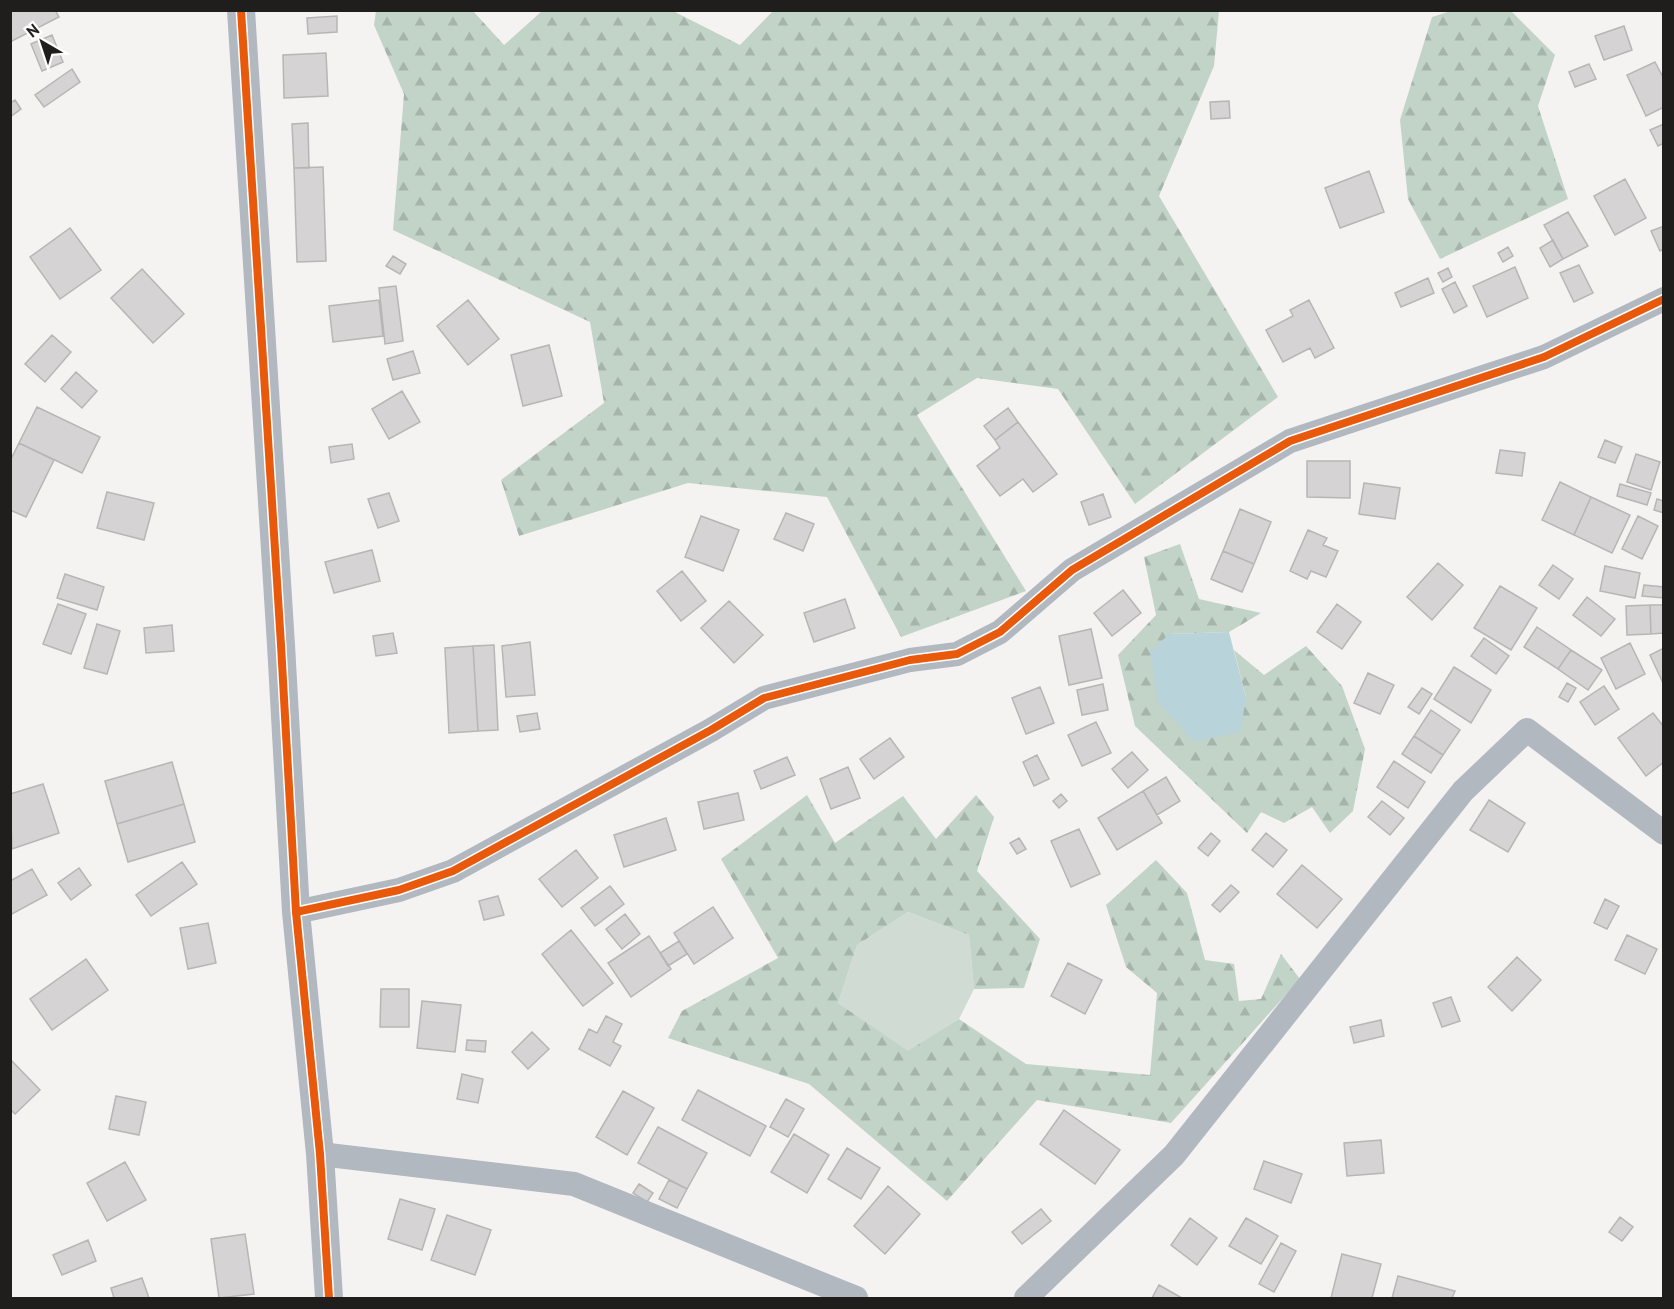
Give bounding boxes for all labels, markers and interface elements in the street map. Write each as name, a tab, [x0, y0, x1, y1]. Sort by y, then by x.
north arrow	[12, 12, 72, 72]
text: N	[22, 19, 43, 41]

